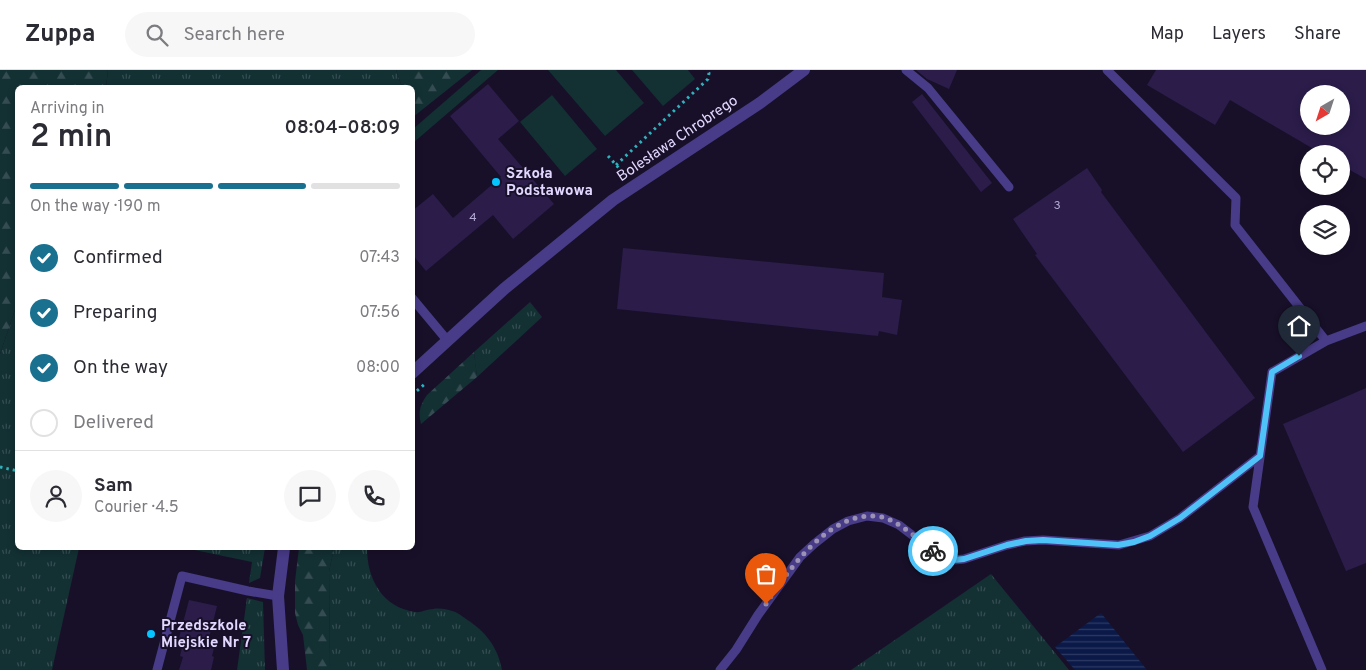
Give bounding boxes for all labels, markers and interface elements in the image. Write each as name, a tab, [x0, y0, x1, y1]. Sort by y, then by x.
search box	[125, 12, 475, 57]
text: Zuppa	[25, 20, 95, 50]
icon: search	[143, 21, 171, 49]
text: Search here	[183, 23, 285, 47]
text: Map	[1150, 23, 1184, 46]
text: Layers	[1212, 23, 1266, 46]
text: Share	[1294, 23, 1341, 46]
north arrow	[1300, 85, 1350, 135]
map controls	[1300, 85, 1350, 255]
street label: Bolesława Chrobrego	[614, 92, 742, 187]
text: Arriving in	[30, 99, 105, 119]
text: 08:04–08:09	[285, 116, 400, 140]
text: 2 min	[30, 118, 112, 158]
button: locate	[1300, 145, 1350, 195]
place label: Szkoła Podstawowa	[506, 165, 593, 201]
marker: Szkoła Podstawowa	[490, 176, 502, 188]
text: On the way · 190 m	[30, 197, 160, 217]
house number: 3	[1053, 198, 1061, 214]
button: layers	[1300, 205, 1350, 255]
house number: 4	[469, 210, 477, 226]
icon: check	[30, 244, 58, 272]
text: Confirmed	[73, 246, 163, 270]
text: 07:43	[359, 248, 400, 268]
icon: check	[30, 299, 58, 327]
text: Preparing	[73, 301, 157, 325]
text: 07:56	[359, 303, 400, 323]
pin	[1278, 305, 1320, 356]
icon: home	[1285, 312, 1313, 340]
icon: check	[30, 354, 58, 382]
text: On the way	[73, 356, 168, 380]
text: 08:00	[356, 358, 400, 378]
text: Delivered	[73, 411, 154, 435]
button: person	[30, 470, 82, 522]
button: chat	[284, 470, 336, 522]
button: phone	[348, 470, 400, 522]
text: Sam	[94, 474, 133, 498]
text: Courier · 4.5	[94, 498, 179, 518]
courier	[908, 526, 958, 576]
icon: bike	[919, 537, 947, 565]
pin	[745, 553, 787, 604]
icon: bag	[752, 560, 780, 588]
place label: Przedszkole Miejskie Nr 7	[161, 617, 251, 653]
marker: Przedszkole Miejskie Nr 7	[145, 628, 157, 640]

